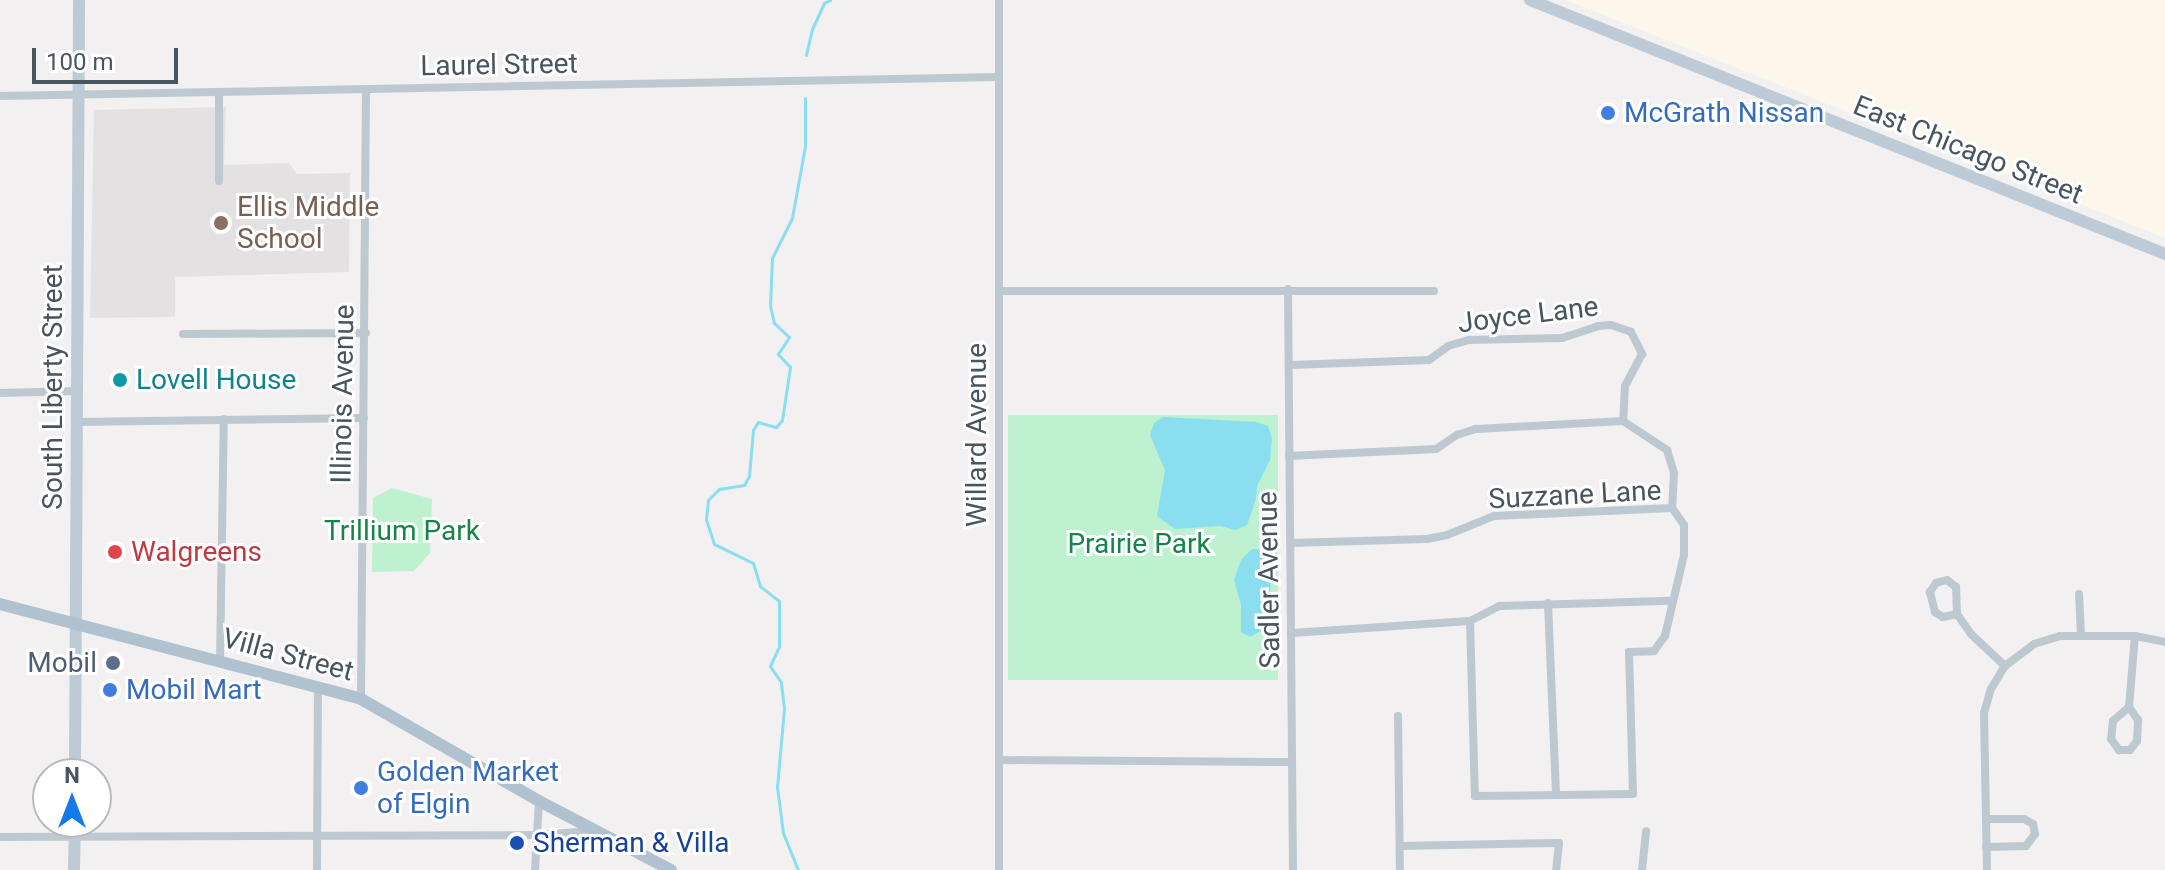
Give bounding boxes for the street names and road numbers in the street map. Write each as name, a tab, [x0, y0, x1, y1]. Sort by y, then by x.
street label: Laurel Street	[420, 47, 578, 83]
street label: East Chicago Street	[1848, 89, 2088, 211]
street label: South Liberty Street	[36, 264, 70, 510]
street label: Joyce Lane	[1456, 290, 1600, 340]
street label: Illinois Avenue	[325, 304, 361, 484]
street label: Willard Avenue	[960, 343, 994, 527]
street label: Suzzane Lane	[1488, 474, 1662, 516]
street label: Sadler Avenue	[1251, 491, 1287, 669]
street label: Villa Street	[219, 621, 357, 689]

